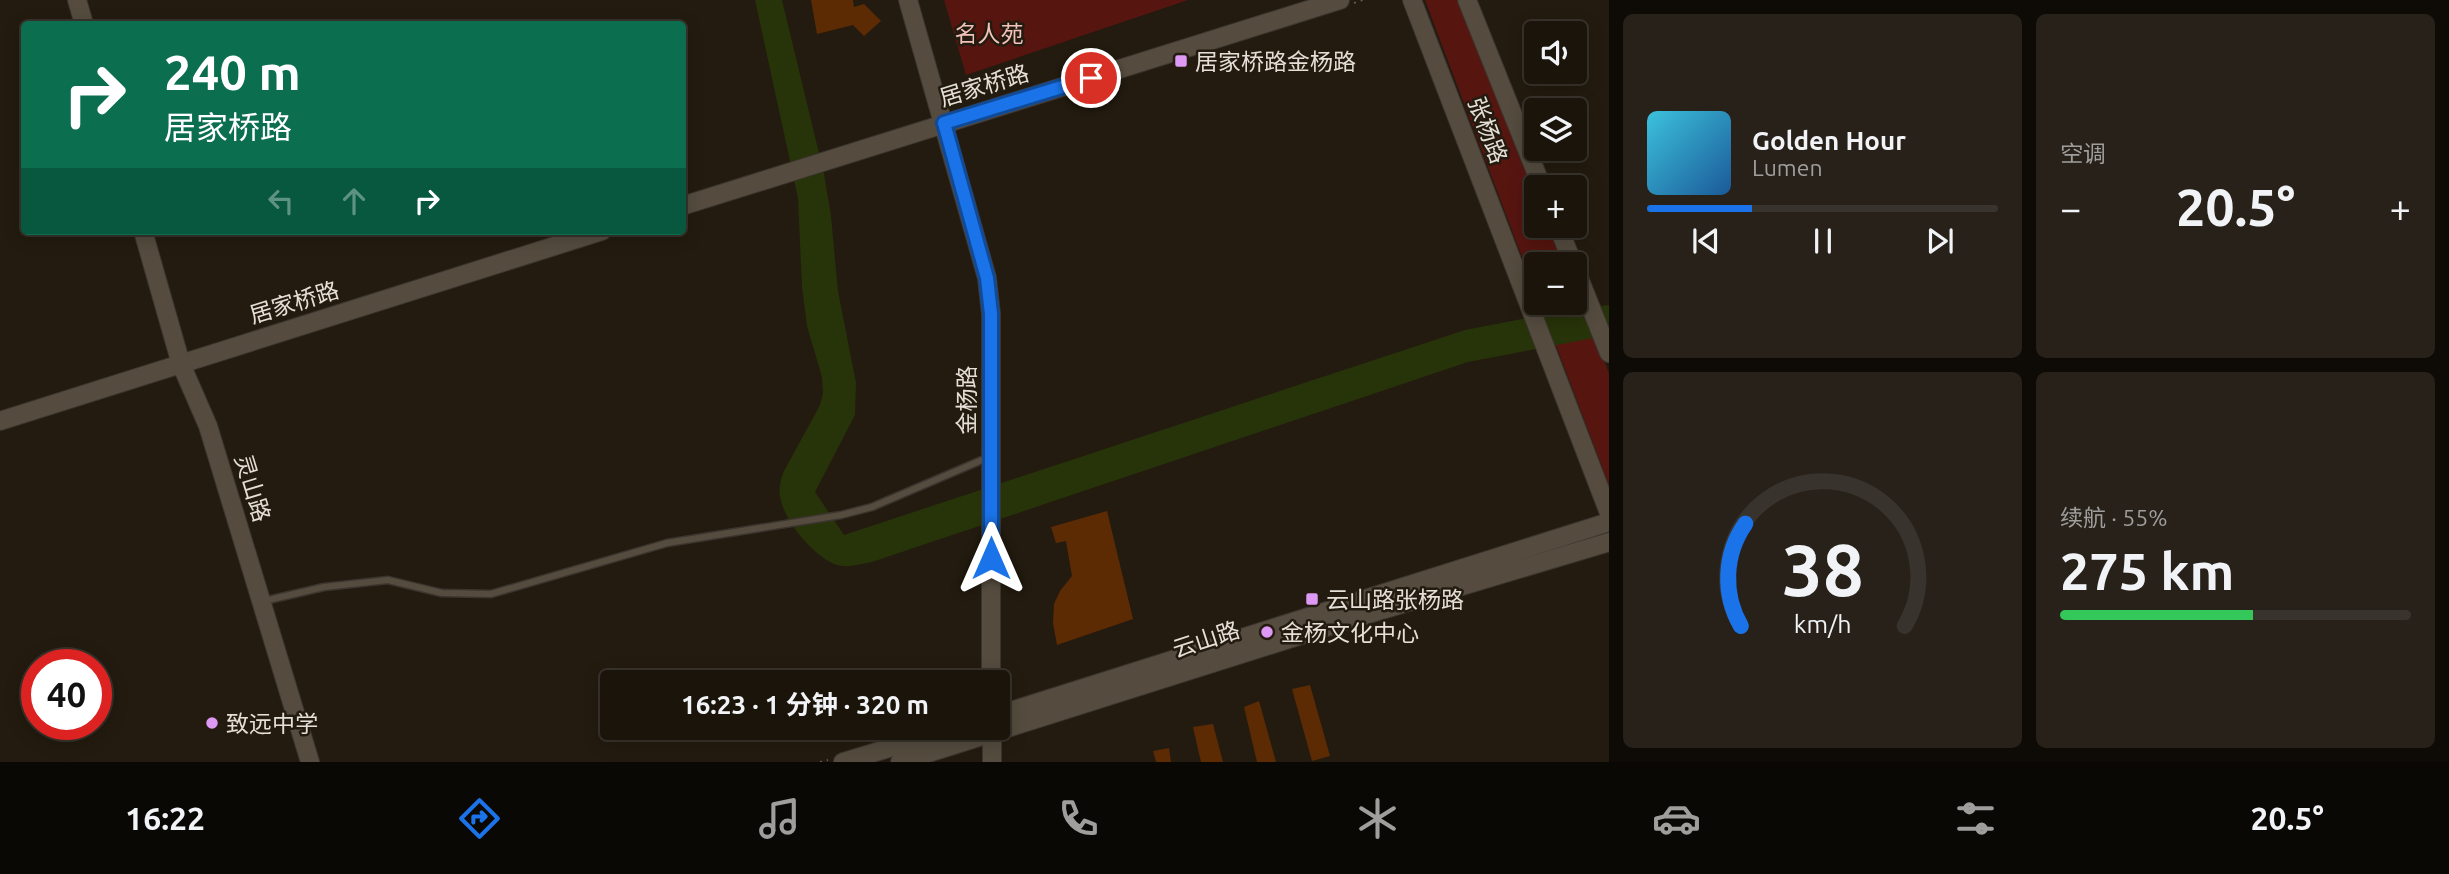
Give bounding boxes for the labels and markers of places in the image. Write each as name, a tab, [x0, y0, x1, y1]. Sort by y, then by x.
pin	[1061, 48, 1121, 108]
place label: 居家桥路金杨路	[1195, 49, 1356, 74]
marker: 居家桥路金杨路	[1173, 53, 1189, 69]
place label: 云山路张杨路	[1326, 587, 1464, 612]
marker: 云山路张杨路	[1304, 591, 1320, 607]
place label: 金杨文化中心	[1281, 620, 1419, 645]
marker: 金杨文化中心	[1259, 624, 1275, 640]
place label: 致远中学	[226, 711, 318, 736]
marker: 致远中学	[204, 715, 220, 731]

